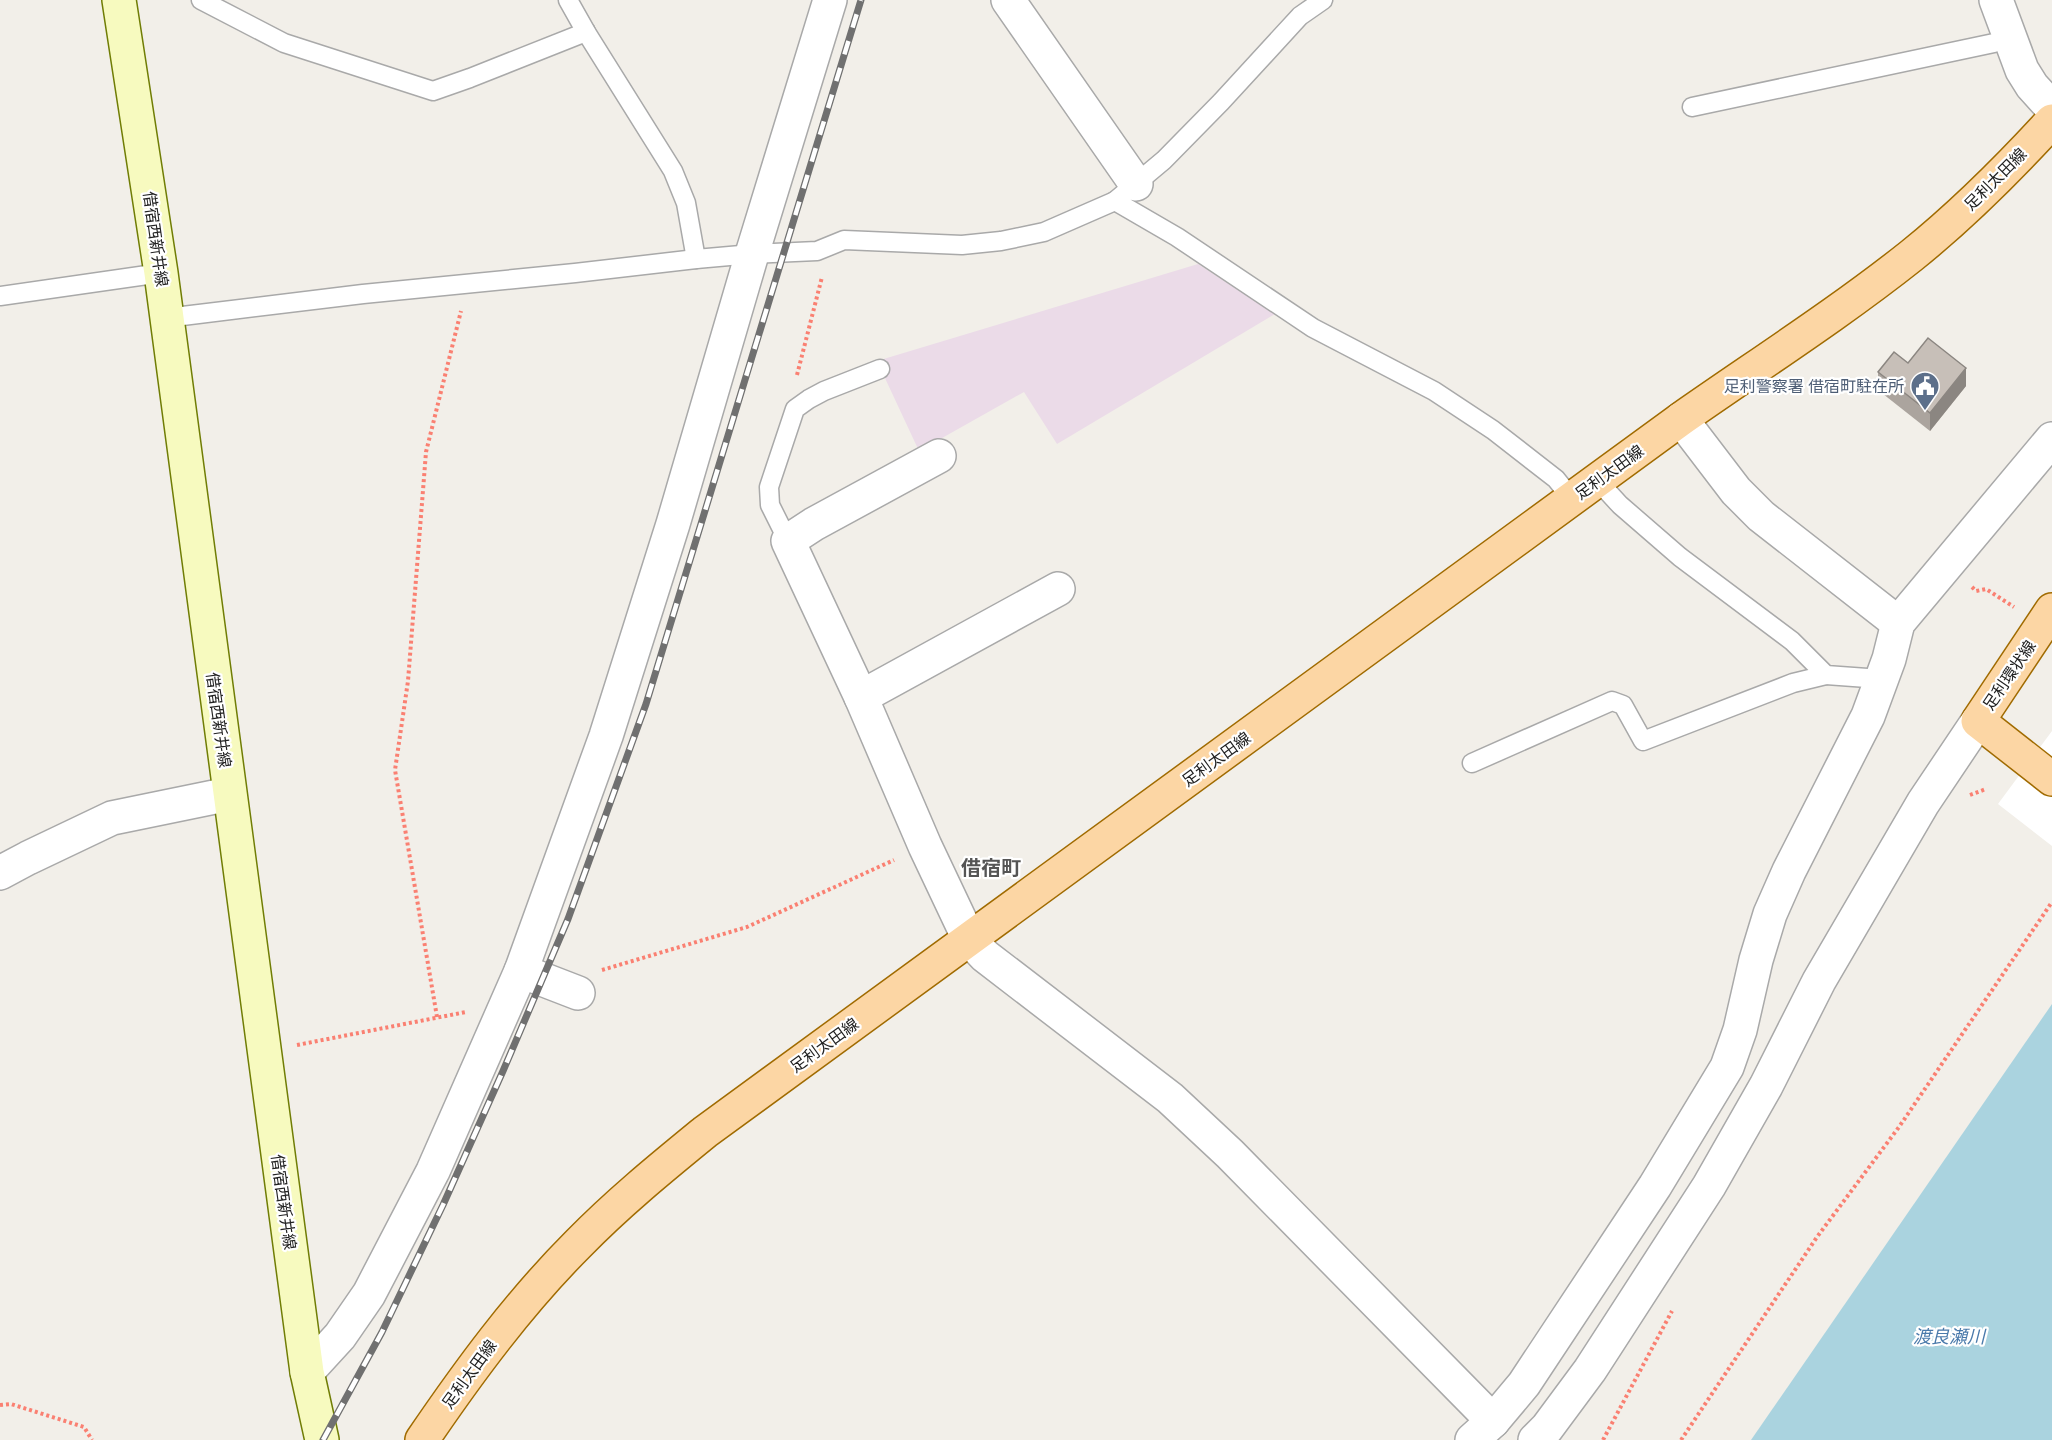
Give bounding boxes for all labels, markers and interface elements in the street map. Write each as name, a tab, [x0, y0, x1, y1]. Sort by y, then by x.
street label: 足利太田線	[1959, 143, 2031, 215]
street label: 借宿西新井線	[138, 190, 174, 288]
public building icon: 足利警察署 借宿町駐在所	[1909, 370, 1941, 412]
place label: 足利警察署 借宿町駐在所	[1724, 375, 1904, 397]
street label: 足利太田線	[1570, 440, 1648, 504]
street label: 足利環状線	[1978, 636, 2040, 714]
street label: 借宿西新井線	[201, 671, 237, 769]
street label: 足利太田線	[1177, 727, 1255, 791]
district label: 借宿町	[961, 854, 1021, 881]
street label: 足利太田線	[785, 1013, 863, 1077]
street label: 借宿西新井線	[266, 1153, 302, 1251]
water label: 渡良瀬川	[1913, 1324, 1987, 1348]
street label: 足利太田線	[437, 1335, 501, 1413]

